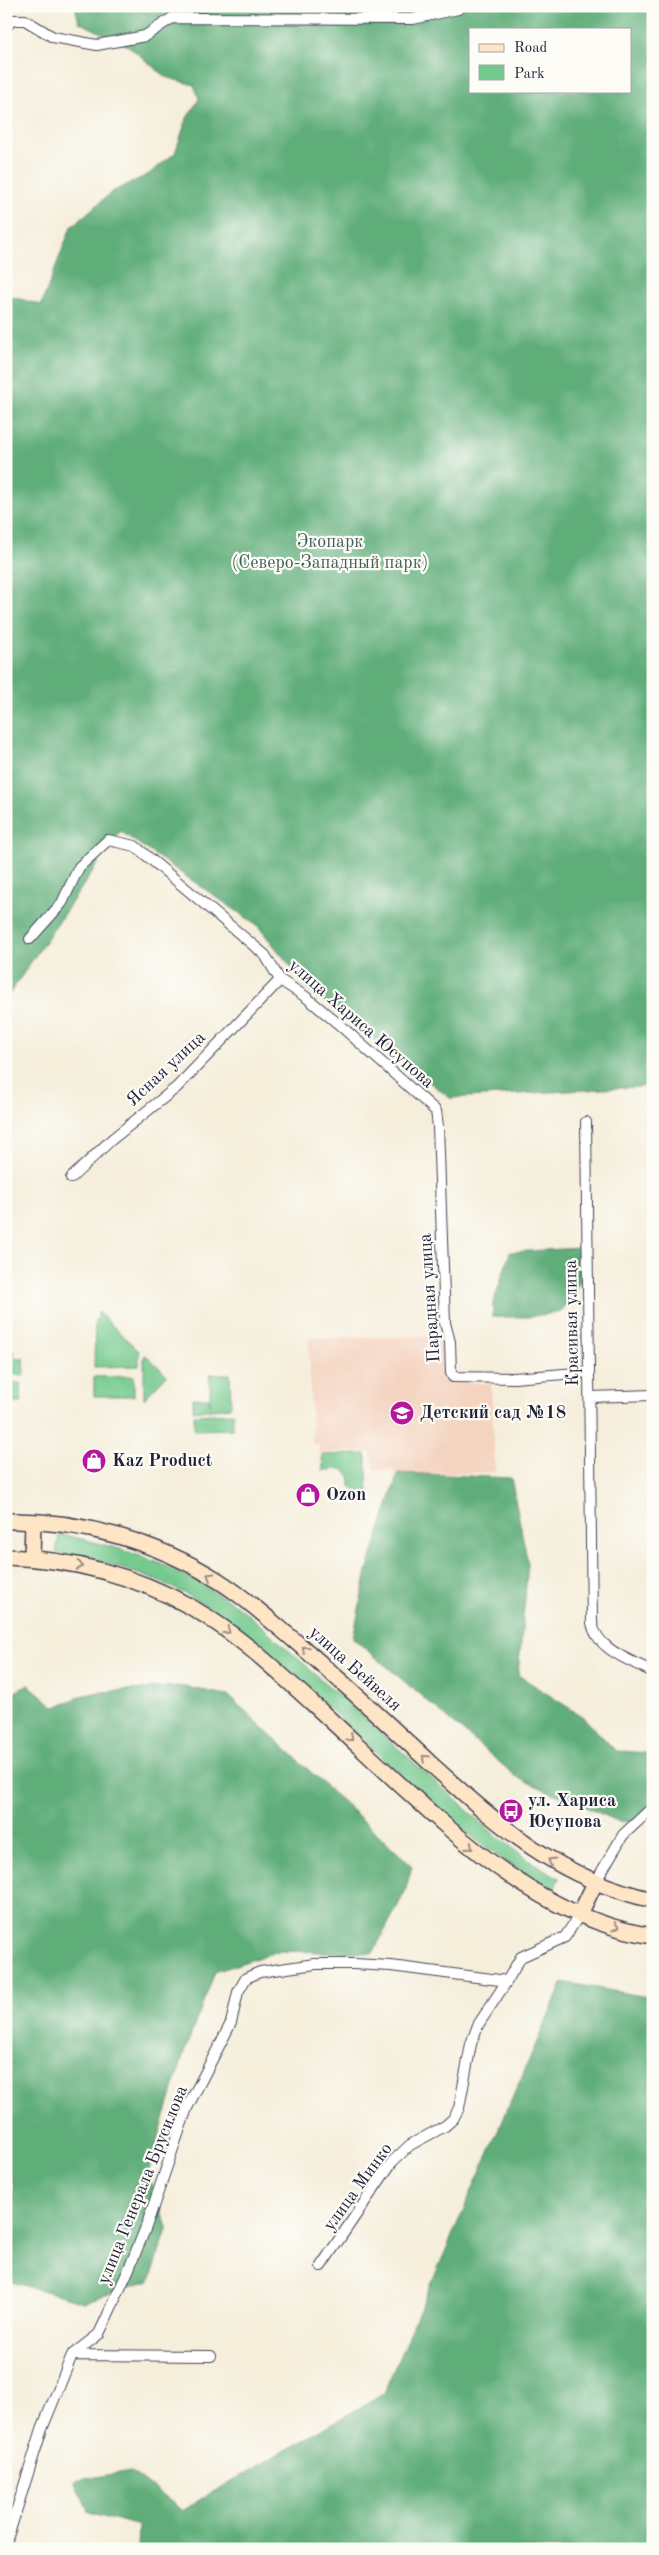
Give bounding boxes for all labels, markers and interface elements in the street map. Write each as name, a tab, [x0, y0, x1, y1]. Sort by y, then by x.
legend	[469, 28, 632, 92]
text: Road	[514, 41, 548, 56]
text: Park	[514, 67, 545, 82]
park label: Экопарк (Северо-Западный парк)	[232, 533, 428, 572]
street label: улица Хариса Юсупова	[285, 956, 437, 1092]
street label: Ясная улица	[123, 1028, 209, 1110]
street label: Парадная улица	[417, 1233, 443, 1363]
street label: Красивая улица	[562, 1259, 582, 1387]
school or university icon: Детский сaд №18	[389, 1400, 415, 1426]
place label: Детский сaд №18	[420, 1404, 566, 1422]
shop icon: Kaz Product	[81, 1448, 107, 1474]
place label: Kaz Product	[112, 1452, 213, 1470]
shop icon: Ozon	[295, 1482, 321, 1508]
place label: Ozon	[326, 1486, 366, 1504]
one-way arrow	[76, 1560, 84, 1571]
one-way arrow	[207, 1572, 216, 1582]
street label: улица Бейвеля	[305, 1623, 405, 1715]
one-way arrow	[221, 1625, 231, 1634]
one-way arrow	[301, 1646, 310, 1655]
one-way arrow	[344, 1732, 353, 1741]
one-way arrow	[422, 1755, 431, 1764]
place label: ул. Хариса Юсупова	[528, 1792, 616, 1831]
bus stop icon: ул. Хариса Юсупова	[498, 1798, 524, 1824]
one-way arrow	[465, 1841, 474, 1850]
one-way arrow	[547, 1857, 556, 1867]
one-way arrow	[611, 1922, 619, 1932]
street label: улица Генерала Брусилова	[95, 2083, 191, 2287]
street label: улица Минко	[320, 2140, 396, 2234]

